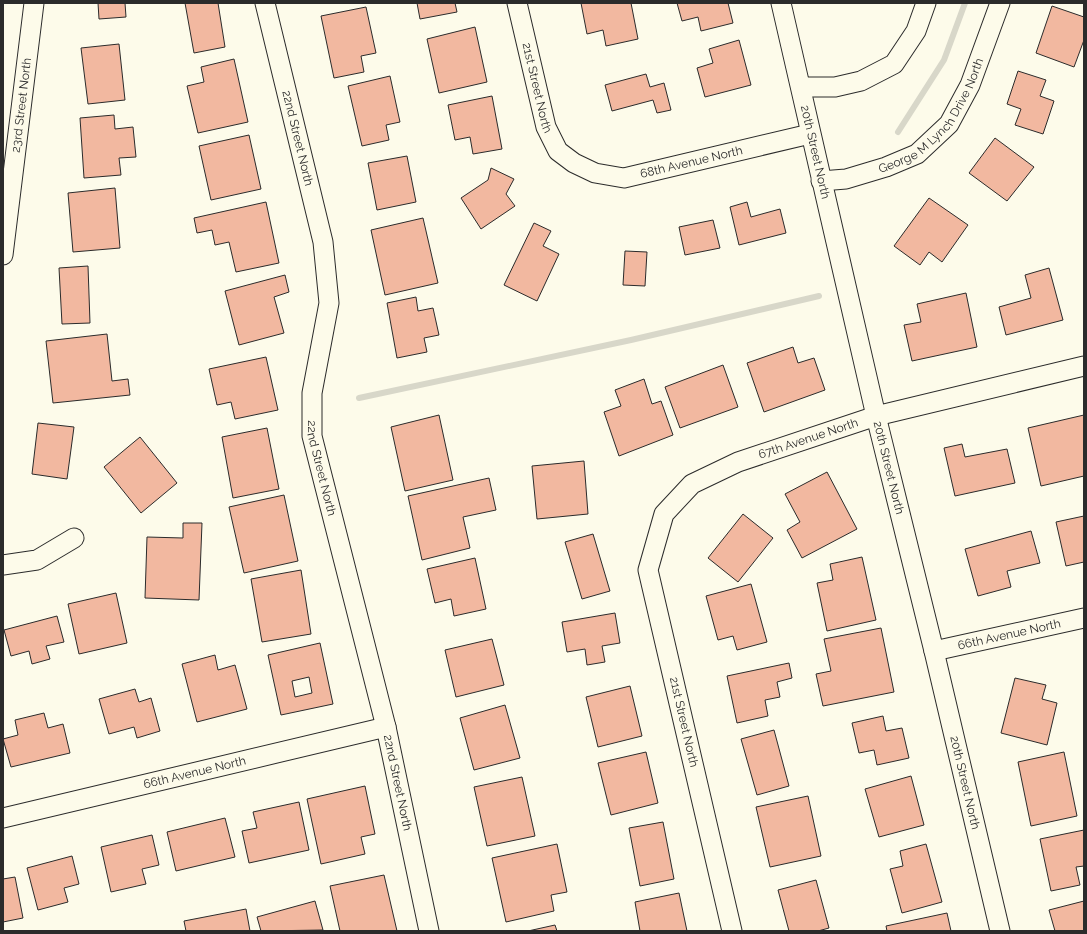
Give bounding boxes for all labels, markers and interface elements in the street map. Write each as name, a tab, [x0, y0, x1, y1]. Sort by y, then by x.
street label: 21st Street North	[519, 41, 555, 135]
street label: George M Lynch Drive North	[877, 56, 986, 176]
street label: 23rd Street North	[9, 57, 34, 153]
street label: 22nd Street North	[279, 89, 316, 187]
street label: 20th Street North	[798, 104, 833, 200]
street label: 68th Avenue North	[639, 143, 744, 181]
street label: 67th Avenue North	[757, 415, 860, 462]
street label: 22nd Street North	[304, 420, 339, 517]
street label: 20th Street North	[870, 420, 907, 516]
street label: 66th Avenue North	[956, 616, 1062, 653]
street label: 21st Street North	[667, 676, 701, 768]
street label: 22nd Street North	[381, 733, 415, 832]
street label: 20th Street North	[947, 734, 983, 831]
street label: 66th Avenue North	[142, 754, 247, 791]

